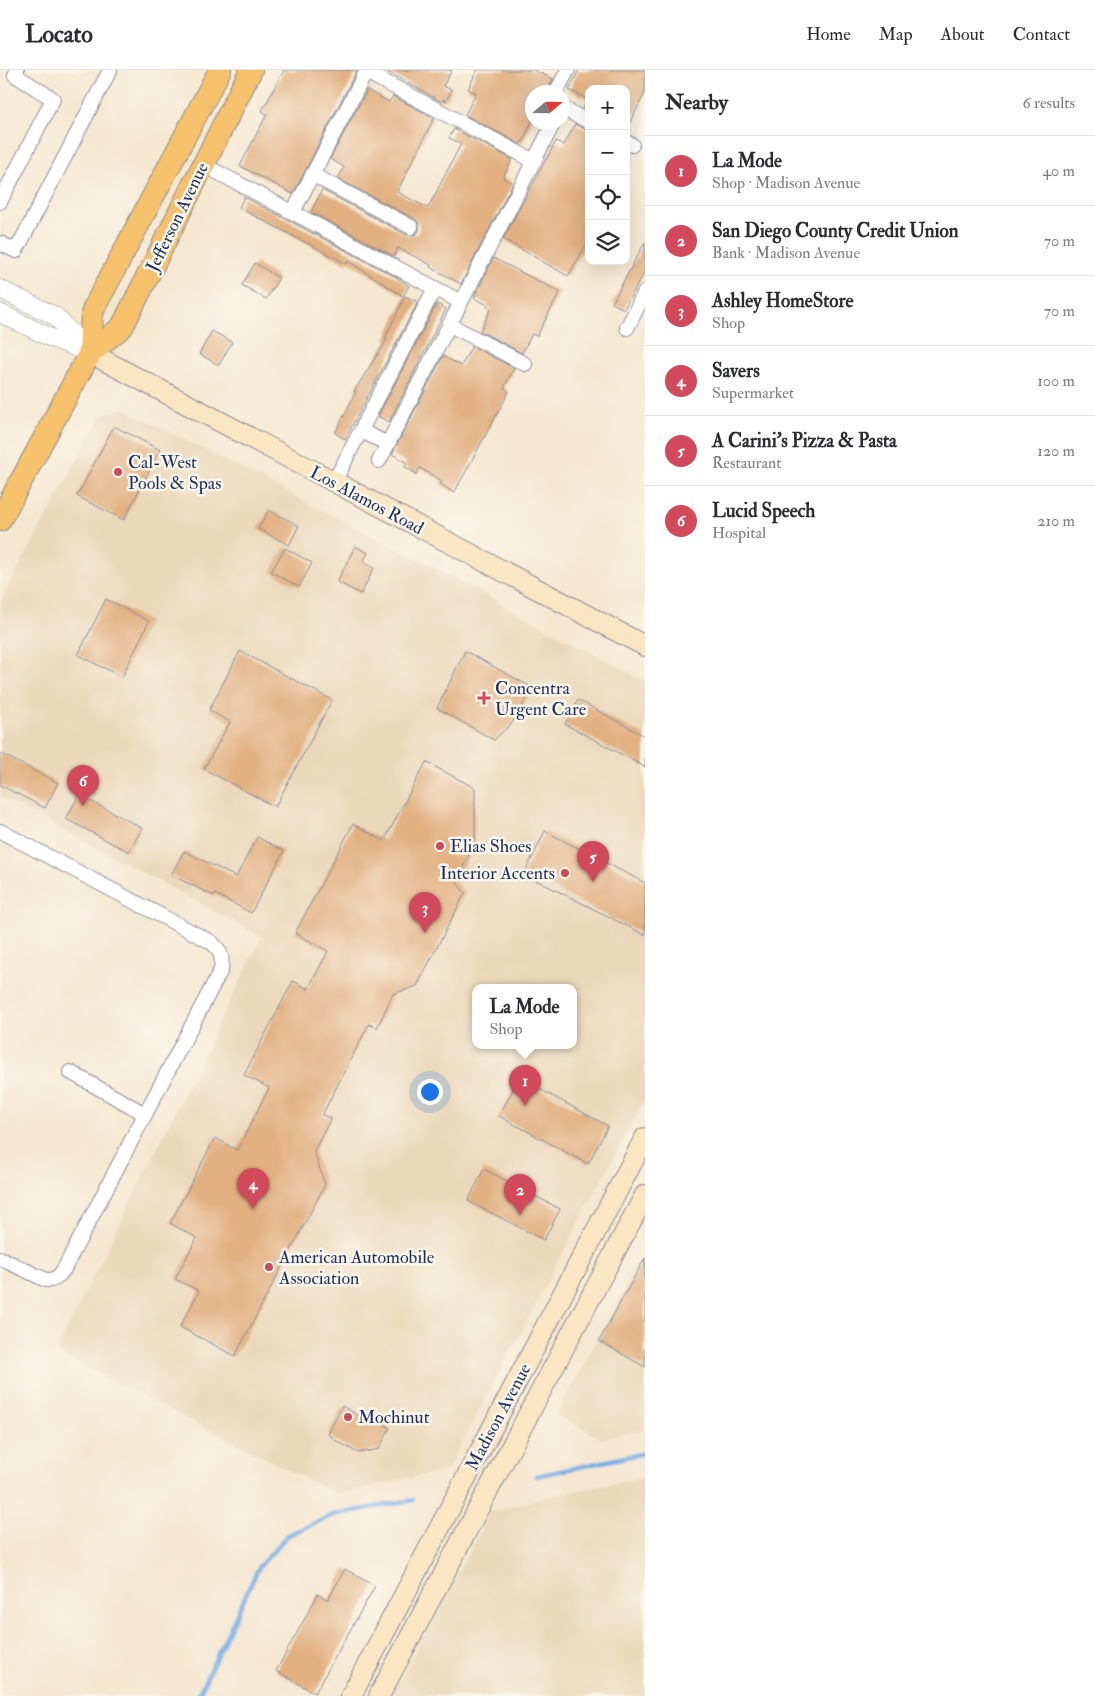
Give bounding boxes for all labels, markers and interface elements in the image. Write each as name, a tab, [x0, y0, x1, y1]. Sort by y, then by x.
text: Locato	[25, 19, 93, 50]
text: Home	[806, 23, 851, 46]
text: Map	[879, 23, 913, 46]
text: About	[941, 23, 985, 46]
text: Contact	[1013, 23, 1070, 46]
north arrow	[525, 85, 570, 130]
map controls	[585, 85, 630, 265]
button: +	[585, 85, 630, 130]
text: Nearby	[665, 89, 728, 116]
text: 6 results	[1023, 93, 1075, 113]
button: −	[585, 130, 630, 175]
text: La Mode	[712, 149, 782, 173]
street label: Jefferson Avenue	[141, 158, 214, 277]
text: 1	[678, 161, 684, 181]
text: 40 m	[1042, 161, 1075, 181]
text: Shop · Madison Avenue	[712, 173, 860, 193]
button: locate	[585, 175, 630, 220]
text: San Diego County Credit Union	[712, 219, 958, 243]
button: layers	[585, 220, 630, 265]
text: 2	[677, 231, 685, 251]
text: 70 m	[1044, 231, 1075, 251]
text: Bank · Madison Avenue	[712, 243, 860, 263]
text: Ashley HomeStore	[712, 289, 853, 313]
text: 3	[678, 301, 684, 321]
text: 70 m	[1044, 301, 1075, 321]
text: Shop	[712, 313, 745, 333]
text: Savers	[712, 359, 760, 383]
text: 4	[677, 371, 685, 391]
text: 100 m	[1037, 371, 1075, 391]
text: Supermarket	[712, 383, 794, 403]
text: A Carini's Pizza & Pasta	[712, 429, 897, 453]
text: 5	[677, 441, 685, 461]
text: 120 m	[1037, 441, 1075, 461]
place label: Cal-West Pools & Spas	[128, 451, 221, 495]
text: Restaurant	[712, 453, 781, 473]
street label: Los Alamos Road	[306, 461, 428, 540]
marker: Cal-West Pools & Spas	[112, 466, 124, 478]
text: Lucid Speech	[712, 499, 815, 523]
text: 6	[677, 511, 685, 531]
text: 210 m	[1037, 511, 1075, 531]
text: Hospital	[712, 523, 766, 543]
place label: Concentra Urgent Care	[495, 677, 587, 721]
marker: Concentra Urgent Care	[477, 691, 491, 705]
pin: 6	[67, 765, 99, 806]
place label: Elias Shoes	[450, 835, 532, 858]
marker: Elias Shoes	[434, 840, 446, 852]
pin: 5	[577, 841, 609, 882]
place label: Interior Accents	[440, 862, 555, 885]
marker: Interior Accents	[559, 867, 571, 879]
pin: 3	[409, 892, 441, 933]
popup	[472, 984, 577, 1049]
text: La Mode	[489, 995, 560, 1019]
text: Shop	[489, 1019, 523, 1039]
pin: 1	[509, 1065, 541, 1106]
your location	[417, 1079, 443, 1105]
pin: 4	[237, 1168, 269, 1209]
pin: 2	[504, 1174, 536, 1215]
place label: American Automobile Association	[278, 1246, 435, 1290]
marker: American Automobile Association	[263, 1261, 275, 1273]
street label: Madison Avenue	[461, 1359, 537, 1475]
place label: Mochinut	[358, 1406, 430, 1429]
marker: Mochinut	[342, 1411, 354, 1423]

